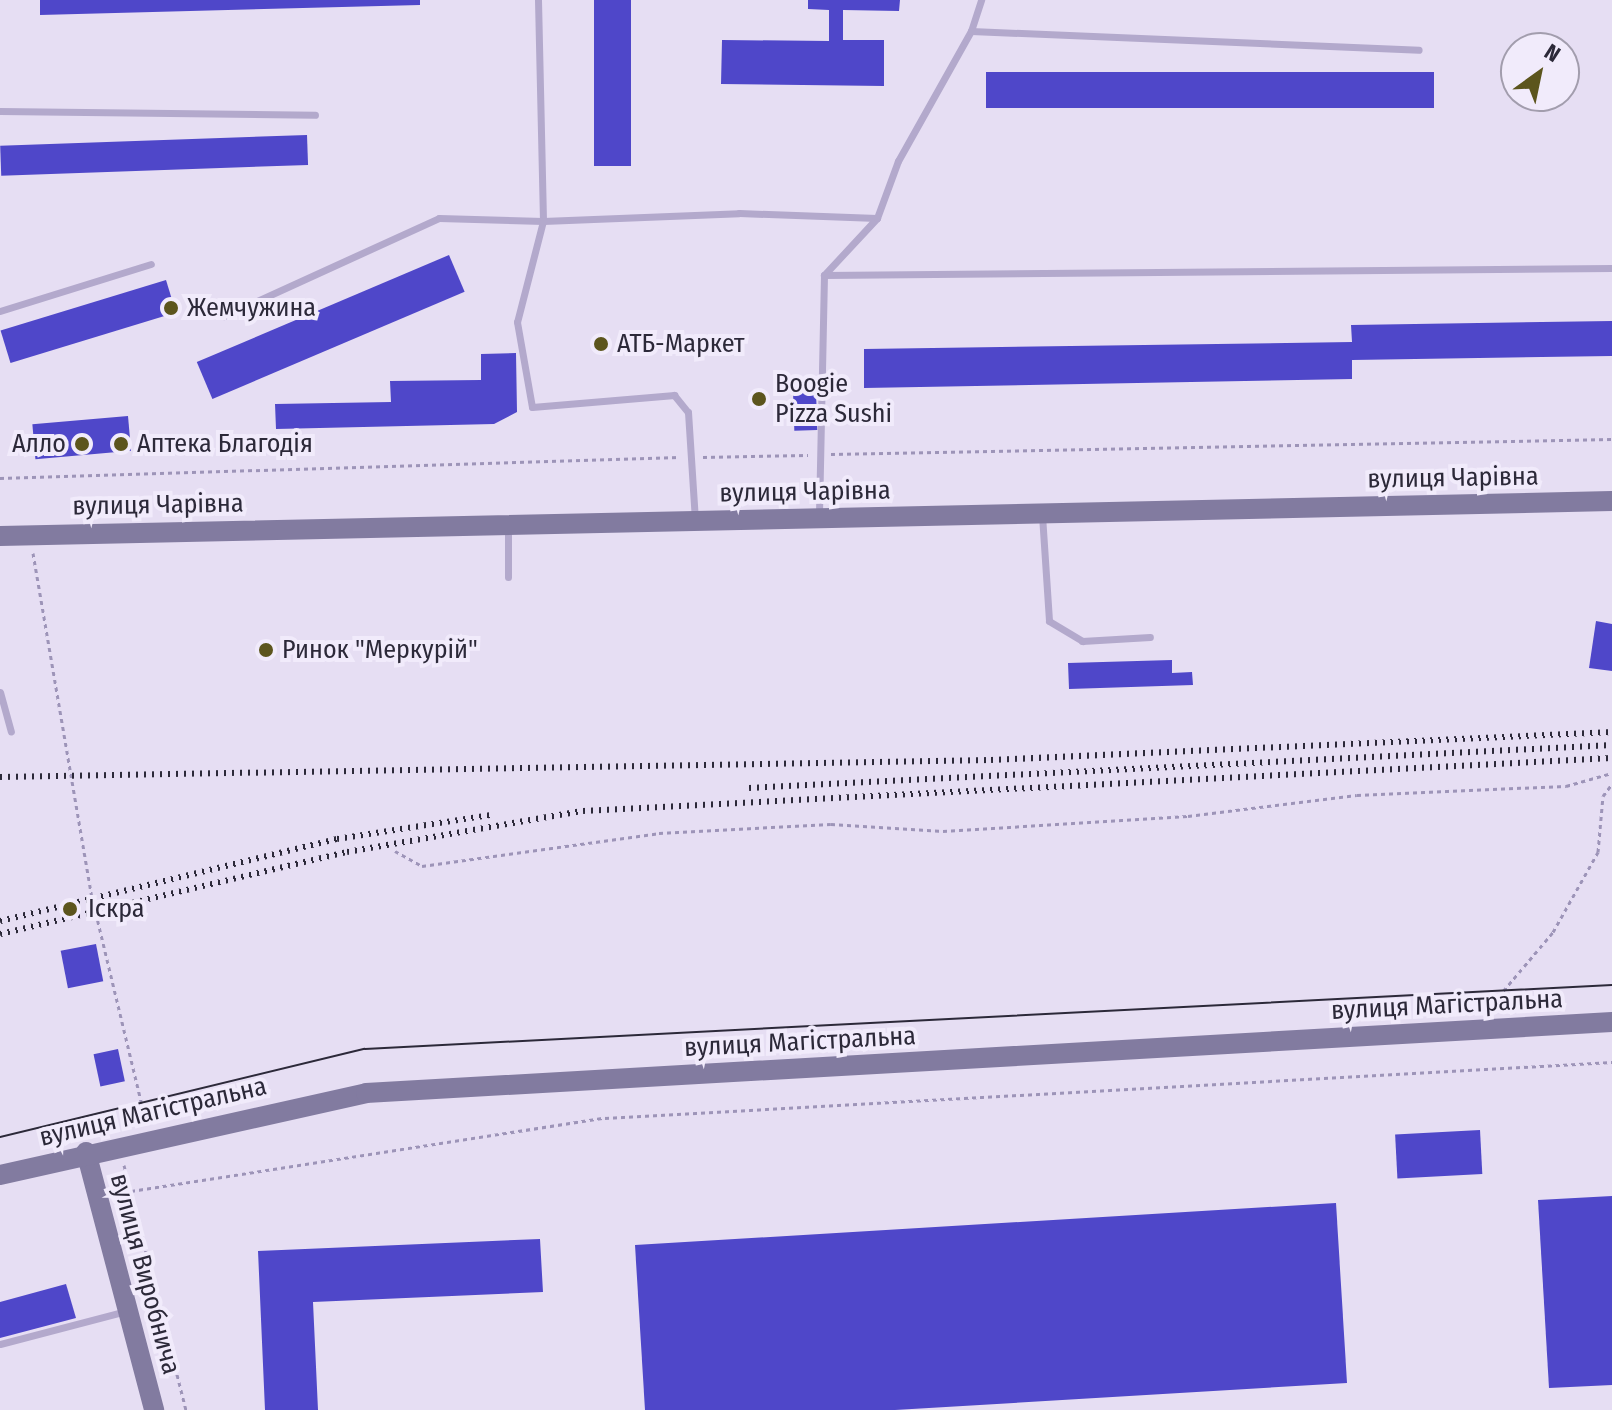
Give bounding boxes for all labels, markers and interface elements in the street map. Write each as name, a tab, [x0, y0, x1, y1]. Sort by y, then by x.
north arrow	[1500, 32, 1580, 112]
text: N	[1539, 38, 1565, 68]
place label: Жемчужина	[187, 292, 316, 324]
marker: Жемчужина	[162, 299, 180, 317]
place label: АТБ-Маркет	[617, 328, 744, 360]
marker: АТБ-Маркет	[592, 335, 610, 353]
place label: Boogie Pizza Sushi	[775, 368, 892, 430]
marker: Boogie Pizza Sushi	[750, 390, 768, 408]
place label: Алло	[12, 428, 66, 460]
place label: Аптека Благодія	[137, 428, 313, 460]
marker: Алло	[73, 435, 91, 453]
marker: Аптека Благодія	[112, 435, 130, 453]
street label: вулиця Чарівна	[1367, 461, 1539, 495]
street label: вулиця Чарівна	[719, 475, 891, 509]
street label: вулиця Чарівна	[72, 488, 244, 522]
place label: Ринок "Меркурій"	[282, 634, 478, 666]
marker: Ринок "Меркурій"	[257, 641, 275, 659]
place label: Іскра	[88, 893, 144, 925]
marker: Іскра	[59, 898, 81, 920]
street label: вулиця Магістральна	[1330, 983, 1564, 1027]
street label: вулиця Магістральна	[683, 1020, 917, 1064]
street label: вулиця Магістральна	[36, 1071, 270, 1153]
street label: вулиця Виробнича	[103, 1170, 187, 1378]

